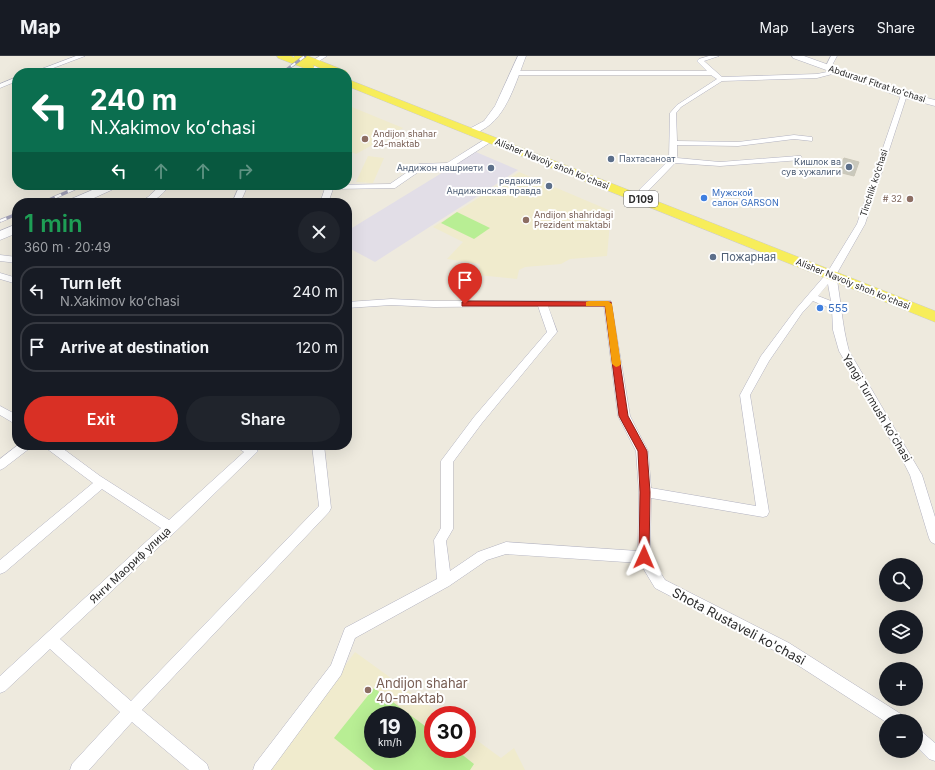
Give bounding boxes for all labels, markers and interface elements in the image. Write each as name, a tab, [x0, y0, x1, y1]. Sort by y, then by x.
text: Map	[20, 16, 61, 39]
text: Map	[760, 19, 789, 36]
text: Layers	[811, 19, 855, 36]
text: Share	[877, 19, 915, 36]
street label: Abdurauf Fitrat koʻchasi	[827, 63, 927, 104]
text: 240 m	[90, 83, 177, 117]
icon: left	[24, 84, 76, 136]
text: N.Xakimov koʻchasi	[90, 117, 256, 138]
place label: Andijon shahar 24-maktab	[373, 128, 437, 149]
marker: Andijon shahar 24-maktab	[360, 134, 370, 144]
street label: Alisher Navoiy shoh ko'chasi	[494, 136, 611, 191]
street label: Tinchlik kо‘chasi	[857, 148, 890, 218]
place label: Пахтасаноат	[619, 153, 676, 164]
marker: Пахтасаноат	[606, 154, 616, 164]
place label: Кишлок ва сув хужалиги	[781, 156, 841, 177]
icon: left	[108, 160, 130, 182]
icon: ahead	[150, 160, 172, 182]
icon: ahead	[192, 160, 214, 182]
icon: right	[234, 160, 256, 182]
place label: Андижон нашриети	[397, 162, 483, 173]
marker: Кишлок ва сув хужалиги	[844, 162, 854, 172]
marker: Андижон нашриети	[486, 163, 496, 173]
place label: редакция Андижанская правда	[447, 175, 541, 196]
marker: редакция Андижанская правда	[544, 181, 554, 191]
place label: Мужской салон GARSON	[712, 187, 779, 208]
road number: D109	[624, 191, 658, 207]
marker: Мужской салон GARSON	[699, 193, 709, 203]
place label: # 32	[883, 193, 902, 204]
marker: # 32	[905, 194, 915, 204]
text: 1 min	[24, 209, 83, 238]
place label: Andijon shahridagi Prezident maktabi	[534, 209, 613, 230]
button: close	[298, 211, 340, 253]
marker: Andijon shahridagi Prezident maktabi	[521, 215, 531, 225]
text: 360 m · 20:49	[24, 239, 111, 255]
place label: Пожарная	[721, 250, 776, 264]
marker: Пожарная	[708, 252, 718, 262]
street label: Alisher Navoiy shoh ko'chasi	[795, 256, 912, 311]
pin	[448, 263, 482, 304]
icon: arrive	[454, 269, 476, 291]
text: Turn left	[60, 274, 121, 293]
icon: left	[26, 280, 48, 302]
text: 240 m	[293, 282, 338, 301]
text: N.Xakimov koʻchasi	[60, 293, 180, 309]
place label: 555	[828, 301, 848, 315]
marker: 555	[815, 303, 825, 313]
icon: arrive	[26, 336, 48, 358]
text: Arrive at destination	[60, 338, 209, 357]
text: 120 m	[296, 338, 338, 357]
street label: Yangi Turmush koʻchasi	[839, 352, 915, 464]
button: Exit	[24, 396, 178, 442]
button: Share	[186, 396, 340, 442]
street label: Янги Маориф улица	[86, 524, 174, 606]
position arrow	[623, 536, 665, 578]
map controls	[879, 558, 923, 758]
button: search	[879, 558, 923, 602]
street label: Shota Rustaveli ko'chasi	[670, 584, 808, 668]
button: layers	[879, 610, 923, 654]
button: +	[879, 662, 923, 706]
place label: Andijon shahar 40-maktab	[376, 675, 468, 706]
marker: Andijon shahar 40-maktab	[363, 685, 373, 695]
speed limit sign: 30	[424, 706, 476, 758]
button: −	[879, 714, 923, 758]
text: 19	[379, 715, 401, 739]
text: km/h	[378, 736, 402, 748]

